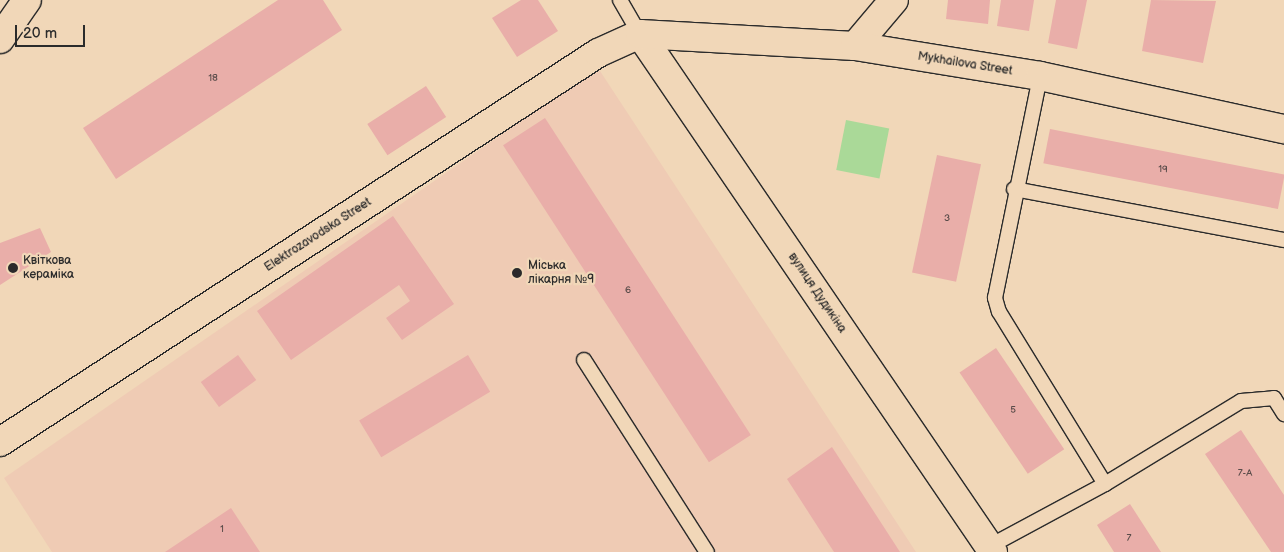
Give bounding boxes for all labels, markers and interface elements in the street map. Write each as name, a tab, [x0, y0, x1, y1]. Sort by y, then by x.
scale bar	[18, 15, 88, 47]
text: 20 m	[23, 24, 57, 43]
street label: Mykhailova Street	[917, 49, 1013, 79]
house number: 18	[208, 73, 218, 85]
house number: 19	[1158, 164, 1168, 176]
street label: Elektrozavodska Street	[262, 195, 374, 275]
house number: 3	[944, 213, 950, 225]
street label: вулиця Дудикіна	[785, 250, 849, 336]
place label: Квіткова кераміка	[23, 254, 74, 282]
place label: Міська лікарня №9	[528, 259, 594, 287]
marker: Квіткова кераміка	[7, 262, 19, 274]
marker: Міська лікарня №9	[510, 266, 524, 280]
house number: 6	[625, 285, 631, 297]
house number: 5	[1010, 405, 1016, 417]
house number: 7-А	[1238, 468, 1252, 480]
house number: 1	[220, 524, 224, 536]
house number: 7	[1127, 533, 1131, 545]

